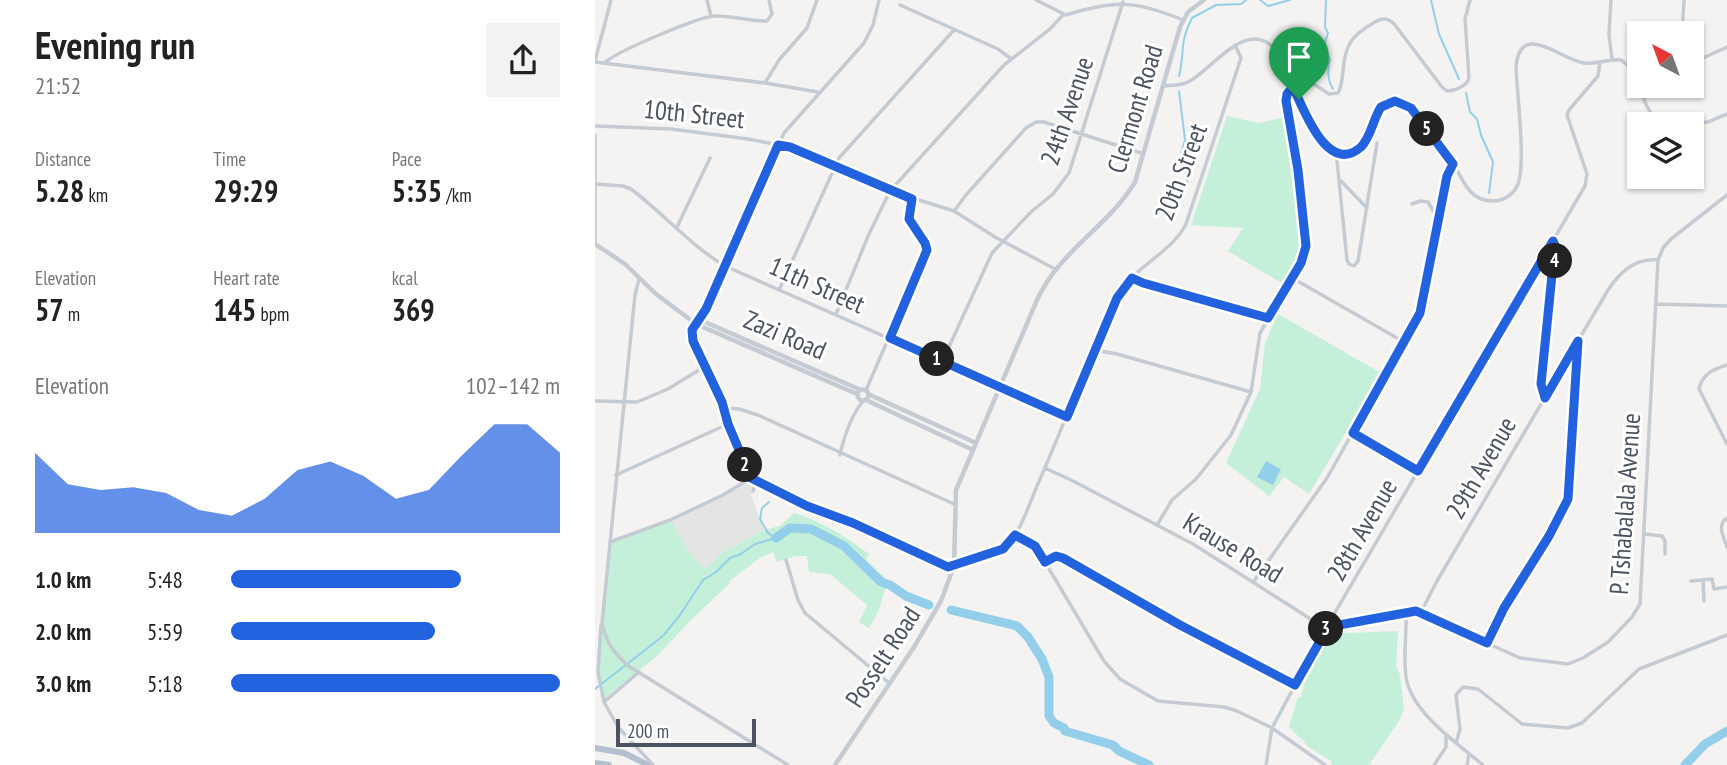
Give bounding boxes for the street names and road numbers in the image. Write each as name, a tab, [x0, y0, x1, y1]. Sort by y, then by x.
street label: Clermont Road	[1099, 41, 1170, 177]
street label: 24th Avenue	[1033, 52, 1100, 169]
street label: 10th Street	[642, 92, 746, 135]
street label: 20th Street	[1147, 119, 1214, 225]
street label: 11th Street	[764, 249, 870, 320]
street label: Zazi Road	[739, 302, 831, 367]
street label: 29th Avenue	[1438, 411, 1523, 525]
street label: P. Tshabalala Avenue	[1602, 412, 1647, 596]
street label: 28th Avenue	[1319, 473, 1404, 587]
street label: Krause Road	[1177, 505, 1289, 590]
street label: Posselt Road	[838, 600, 927, 713]

